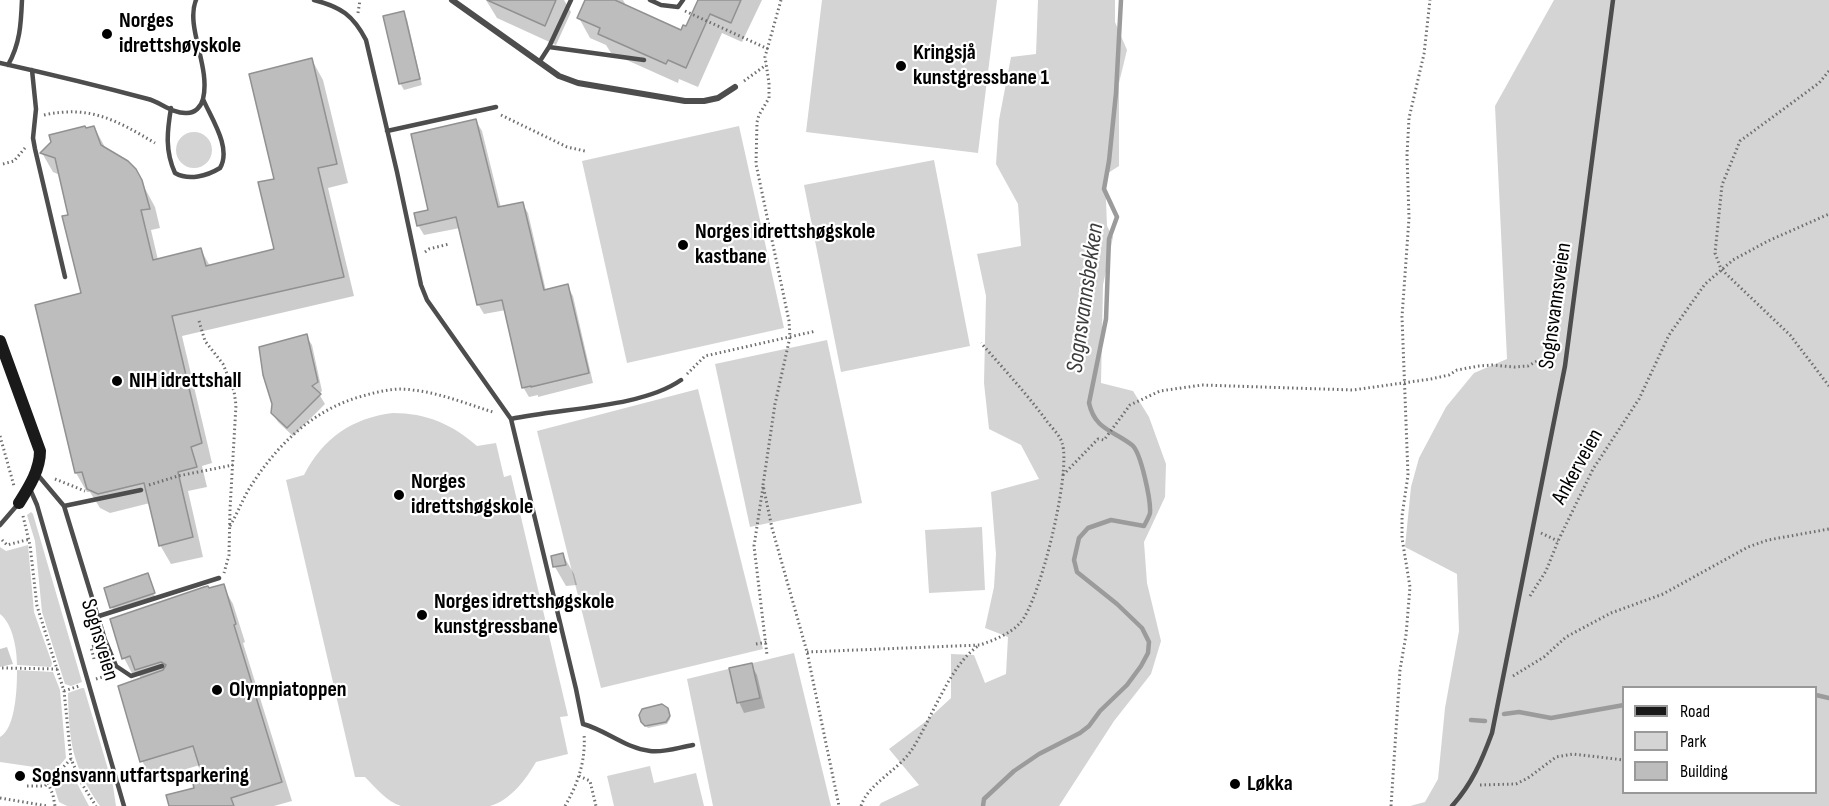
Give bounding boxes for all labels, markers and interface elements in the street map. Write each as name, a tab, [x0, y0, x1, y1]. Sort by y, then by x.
place label: Norges idrettshøyskole	[119, 8, 241, 60]
marker: Norges idrettshøyskole	[100, 27, 114, 41]
place label: Kringsjå kunstgressbane 1	[913, 40, 1049, 92]
marker: Kringsjå kunstgressbane 1	[894, 59, 908, 73]
place label: Norges idrettshøgskole kastbane	[695, 219, 875, 270]
water label: Sognsvannsbekken	[1061, 221, 1111, 375]
marker: Norges idrettshøgskole kastbane	[676, 238, 690, 252]
street label: Sognsvannsveien	[1534, 241, 1578, 371]
place label: NIH idrettshall	[129, 368, 241, 394]
marker: NIH idrettshall	[110, 374, 124, 388]
street label: Ankerveien	[1547, 425, 1609, 509]
place label: Norges idrettshøgskole	[411, 469, 533, 520]
marker: Norges idrettshøgskole	[392, 488, 406, 502]
place label: Norges idrettshøgskole kunstgressbane	[434, 589, 614, 640]
street label: Sognsveien	[74, 596, 124, 684]
marker: Norges idrettshøgskole kunstgressbane	[415, 608, 429, 622]
place label: Olympiatoppen	[229, 677, 347, 703]
marker: Olympiatoppen	[210, 683, 224, 697]
legend	[1622, 686, 1817, 794]
text: Road	[1680, 701, 1710, 722]
text: Park	[1680, 731, 1706, 752]
text: Building	[1680, 761, 1728, 782]
place label: Sognsvann utfartsparkering	[32, 763, 249, 789]
marker: Sognsvann utfartsparkering	[13, 769, 27, 783]
place label: Løkka	[1247, 771, 1293, 797]
marker: Løkka	[1228, 777, 1242, 791]

